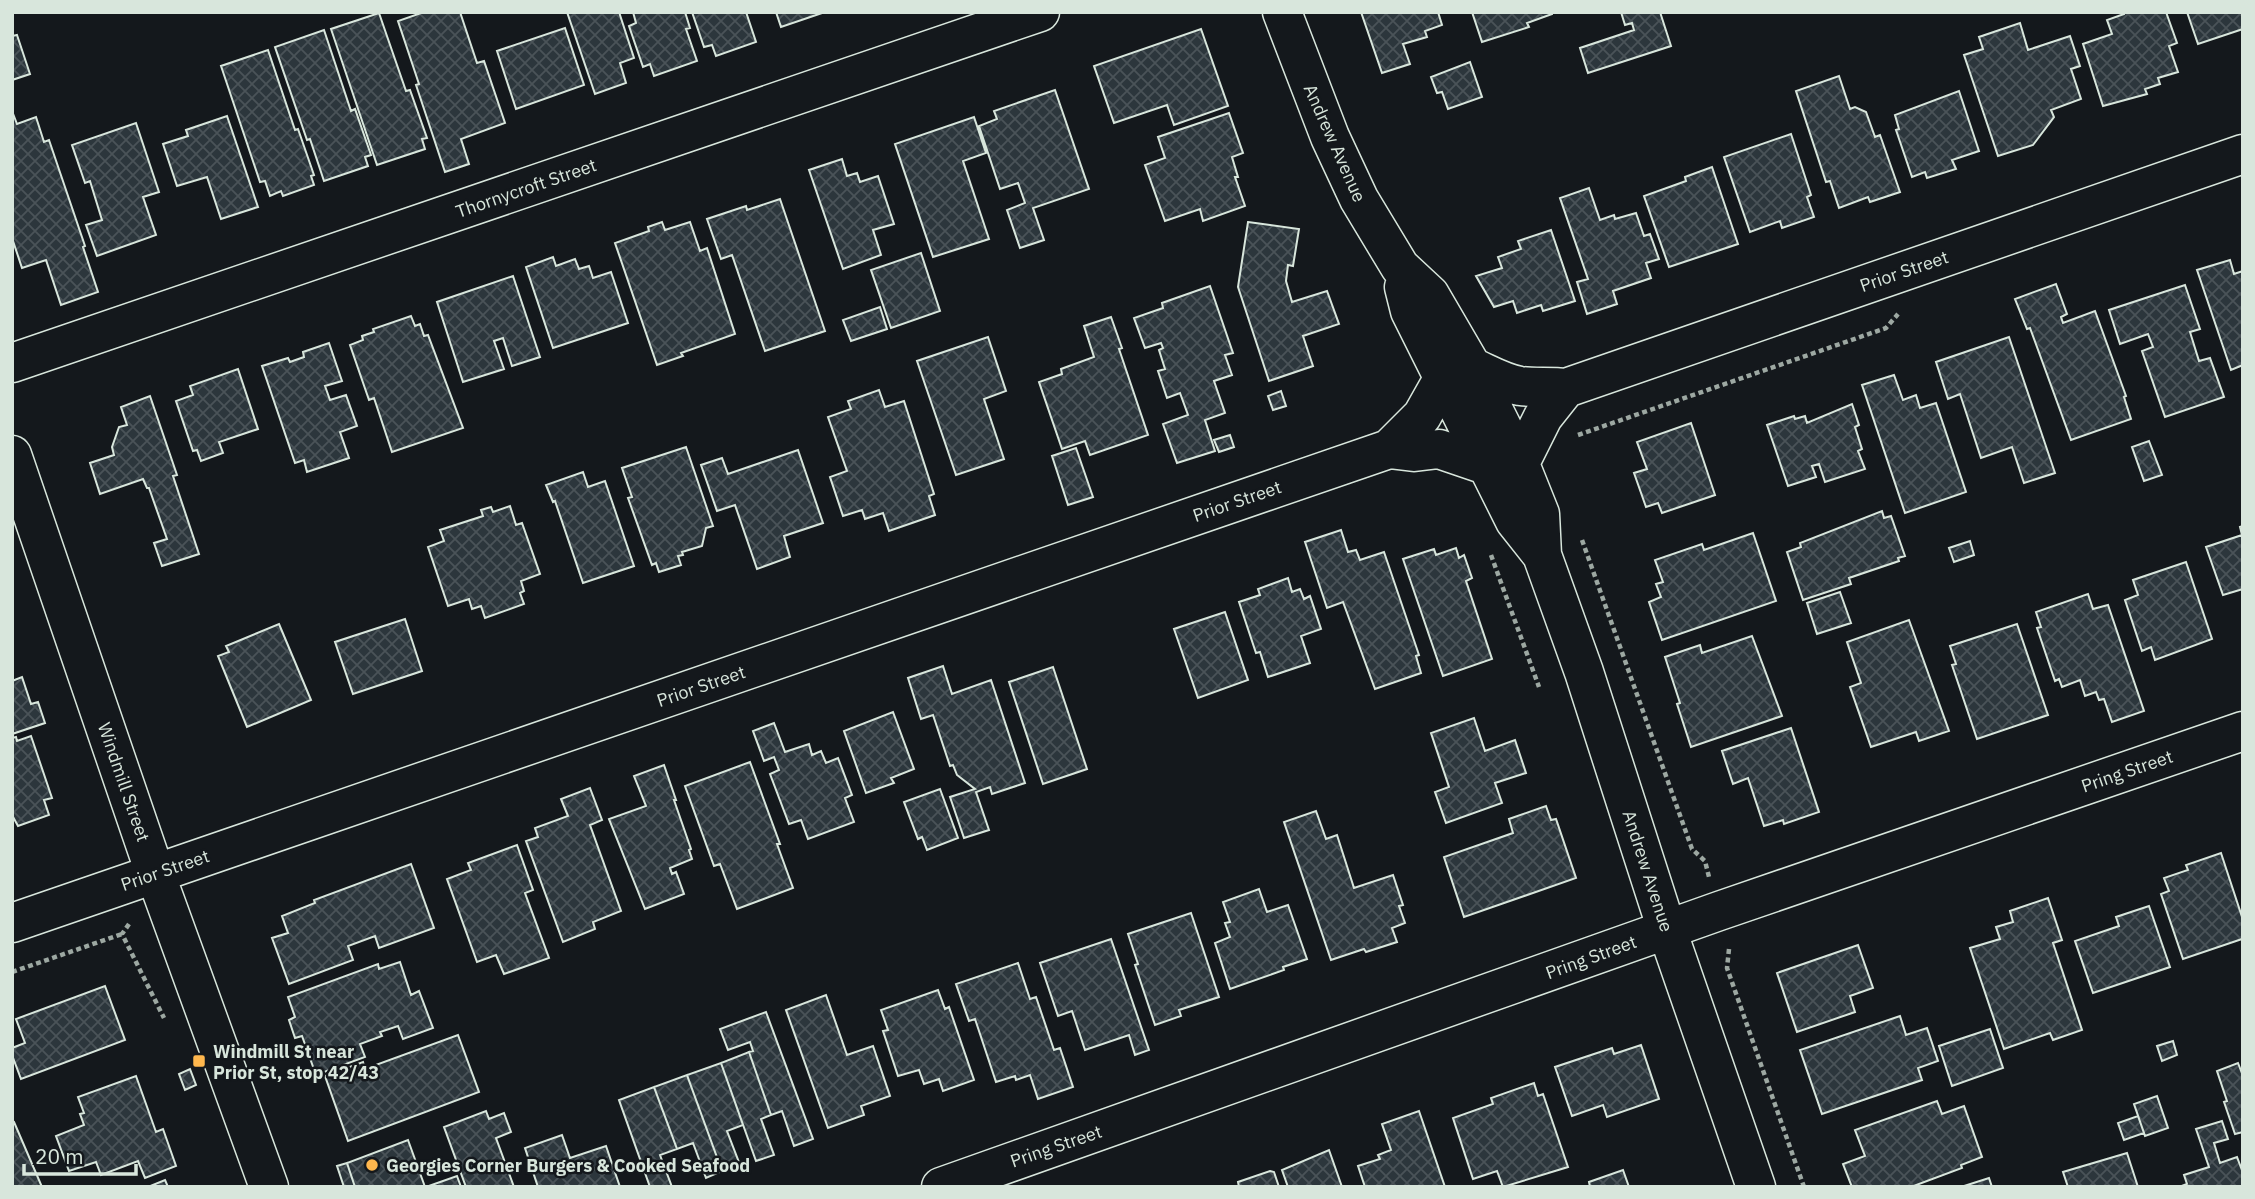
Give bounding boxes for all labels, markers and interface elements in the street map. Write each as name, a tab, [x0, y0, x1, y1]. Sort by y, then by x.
street label: Andrew Avenue	[1299, 80, 1371, 206]
street label: Thornycroft Street	[453, 153, 599, 223]
street label: Prior Street	[1857, 245, 1951, 297]
street label: Prior Street	[1190, 475, 1284, 527]
street label: Prior Street	[654, 660, 748, 712]
street label: Windmill Street	[93, 719, 155, 845]
street label: Pring Street	[2078, 745, 2176, 797]
street label: Andrew Avenue	[1617, 807, 1679, 935]
street label: Prior Street	[118, 844, 212, 896]
street label: Pring Street	[1542, 930, 1640, 984]
place label: Windmill St near Prior St, stop 42/43	[213, 1040, 379, 1084]
marker: Windmill St near Prior St, stop 42/43	[191, 1053, 207, 1069]
street label: Pring Street	[1007, 1120, 1105, 1172]
scale bar	[24, 1132, 136, 1176]
text: 20 m	[35, 1142, 84, 1170]
place label: Georgies Corner Burgers & Cooked Seafood	[386, 1154, 750, 1177]
marker: Georgies Corner Burgers & Cooked Seafood	[364, 1157, 380, 1173]

